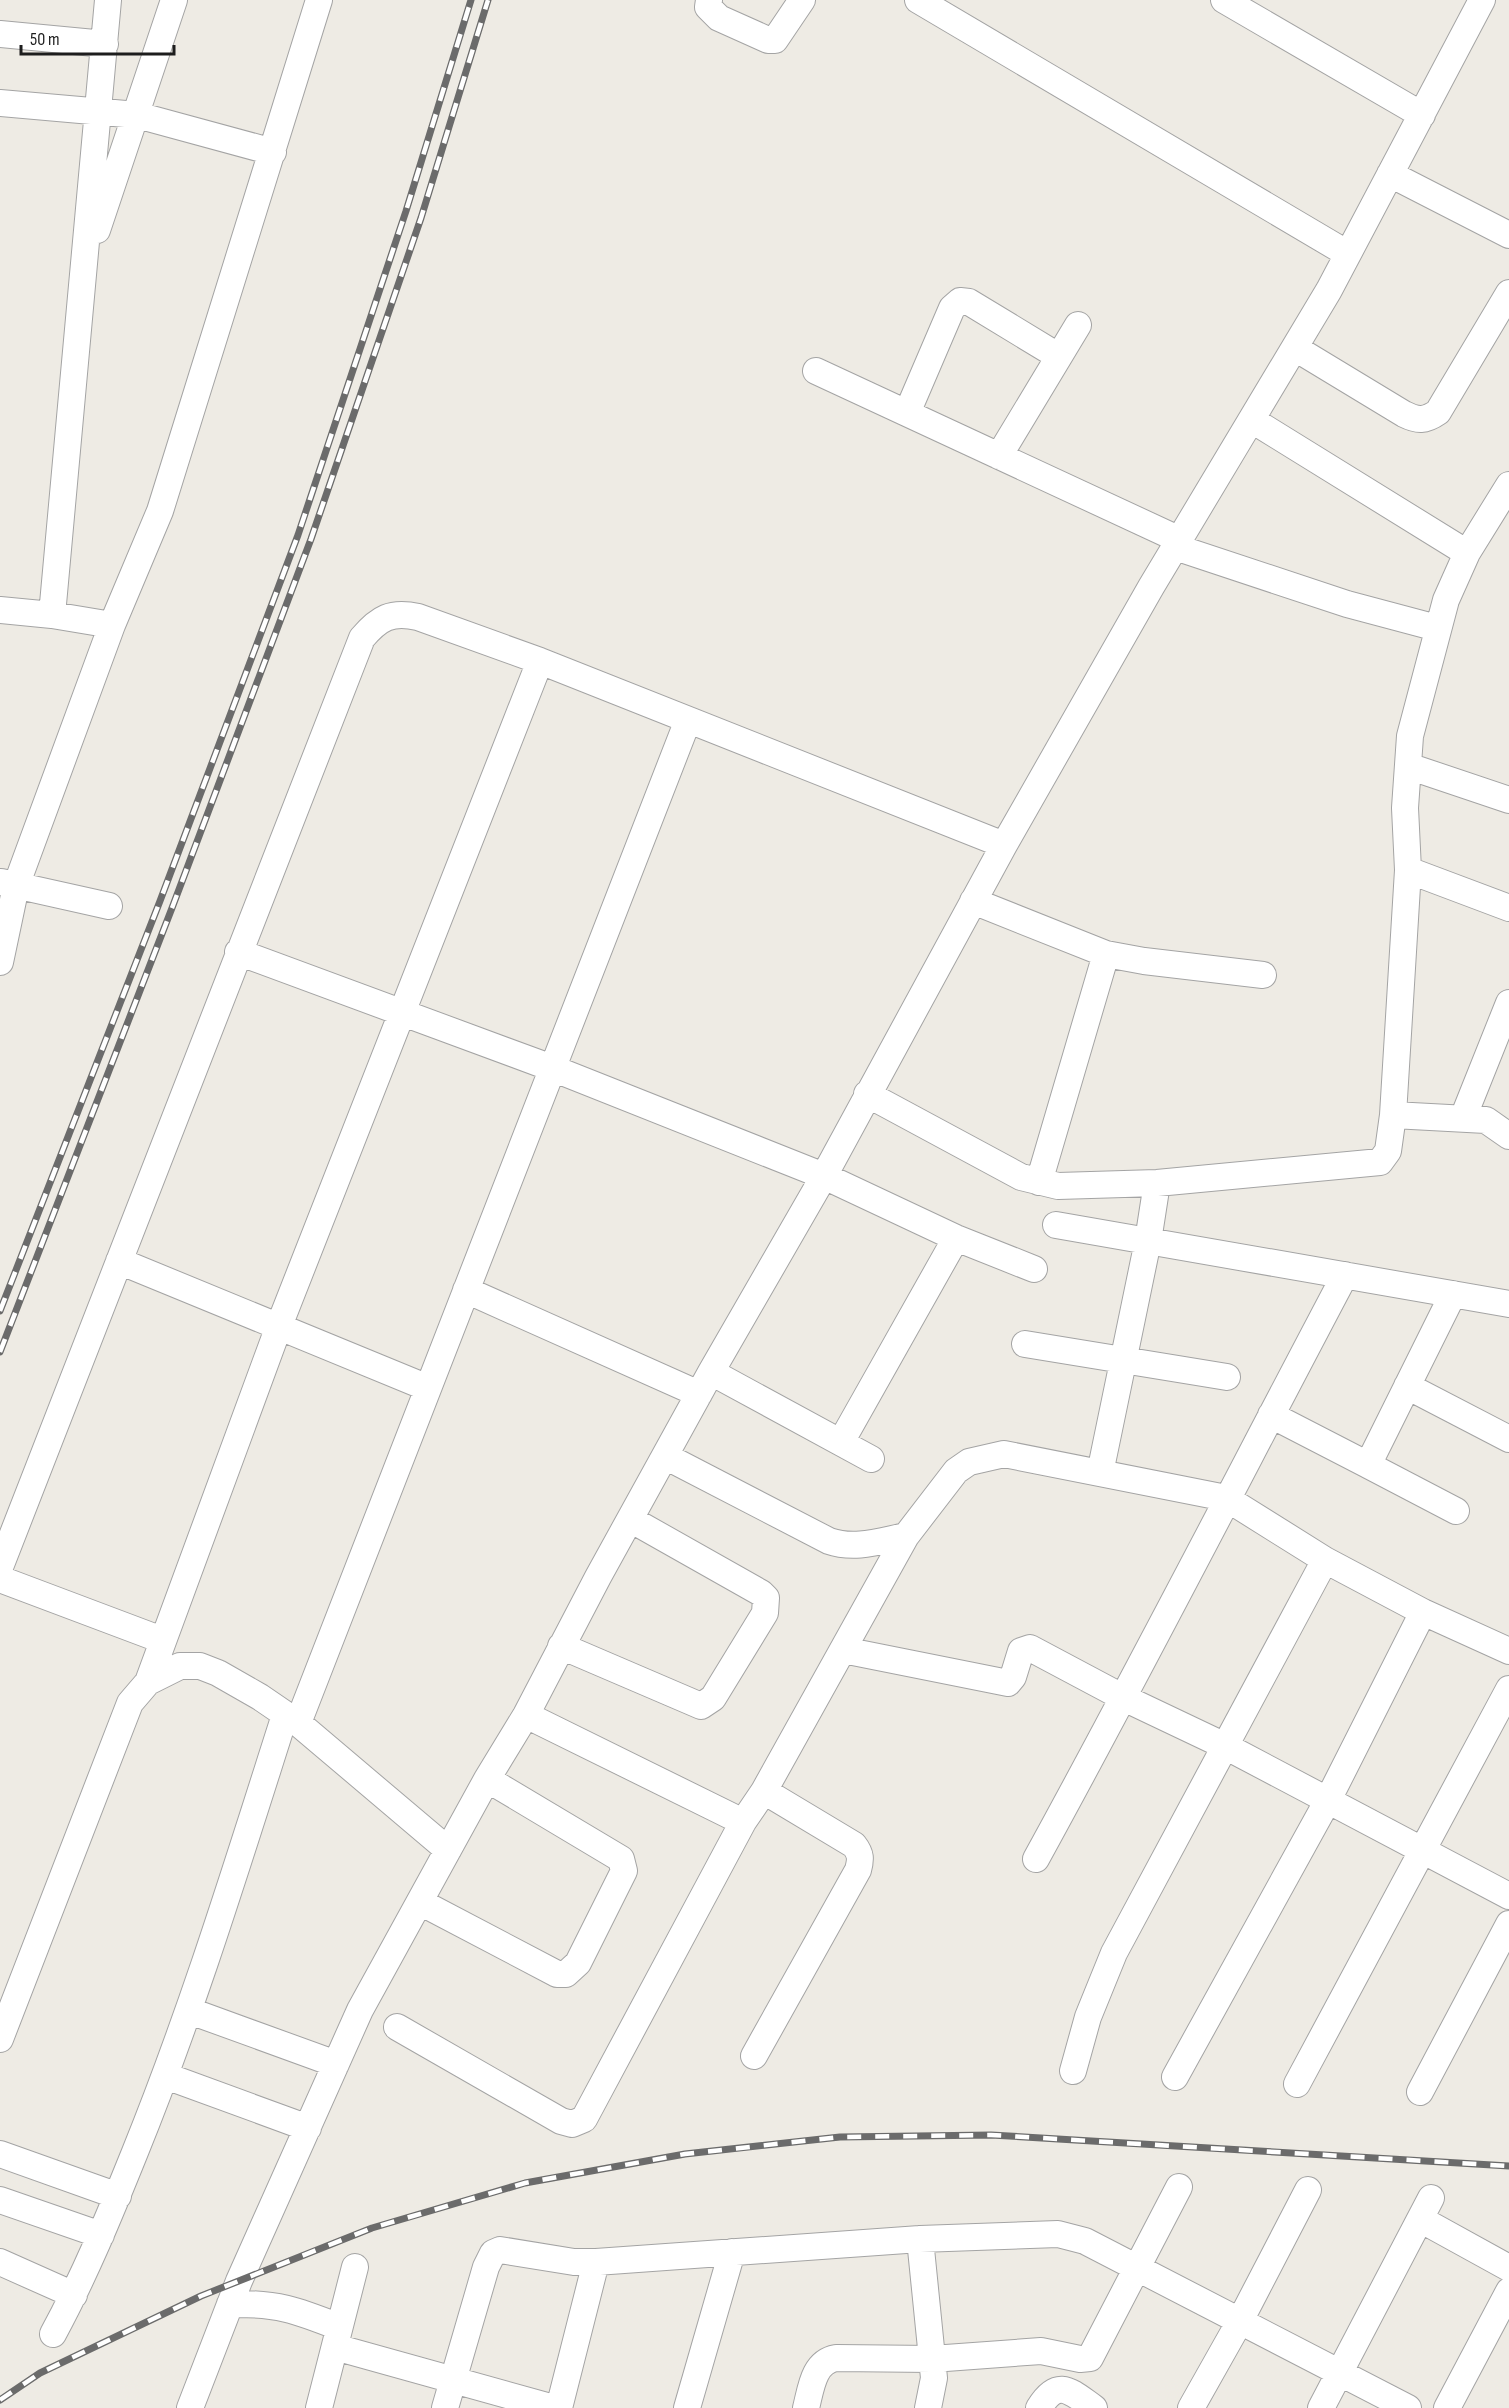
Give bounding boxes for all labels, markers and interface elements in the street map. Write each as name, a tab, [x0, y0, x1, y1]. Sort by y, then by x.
scale bar	[21, 18, 174, 56]
text: 50 m	[30, 29, 60, 50]

